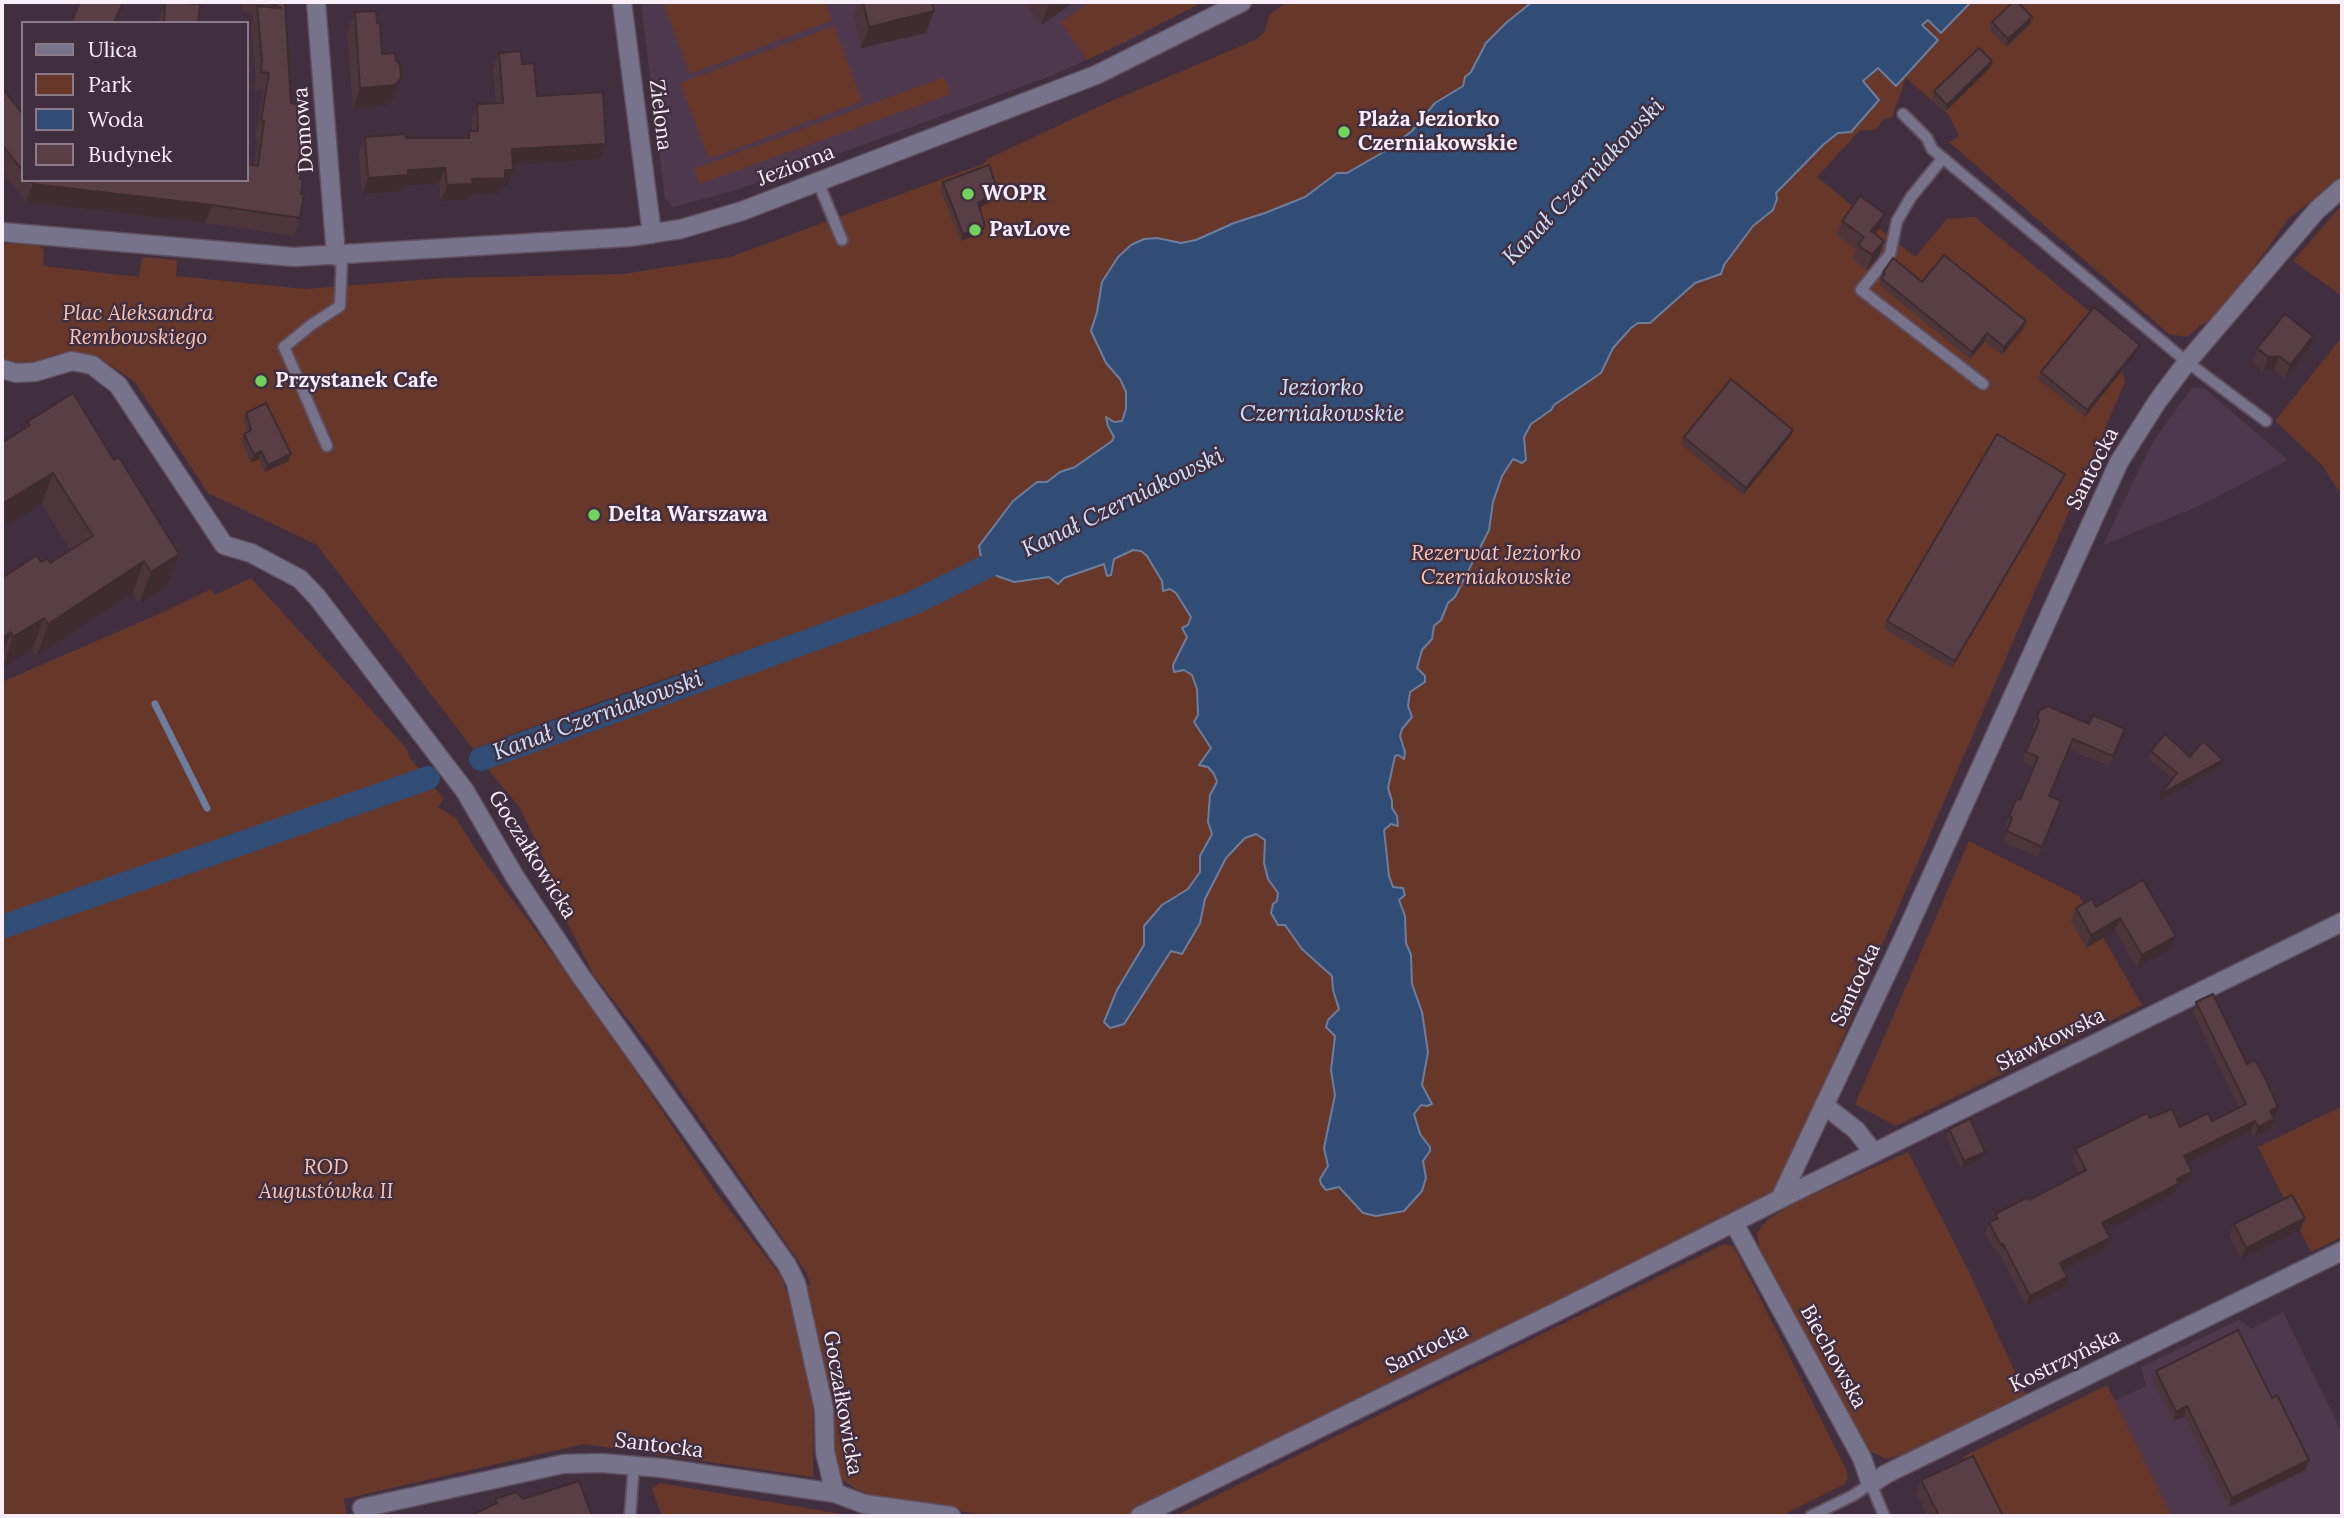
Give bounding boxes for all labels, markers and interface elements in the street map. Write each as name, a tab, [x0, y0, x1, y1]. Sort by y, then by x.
legend	[21, 21, 248, 182]
text: Ulica	[88, 36, 137, 63]
text: Park	[88, 71, 132, 98]
street label: Zielona	[643, 78, 677, 152]
street label: Domowa	[288, 86, 320, 174]
water label: Kanał Czerniakowski	[1497, 93, 1671, 271]
text: Woda	[88, 106, 144, 133]
place label: Plaża Jeziorko Czerniakowskie	[1358, 107, 1517, 157]
marker: Plaża Jeziorko Czerniakowskie	[1336, 124, 1352, 140]
street label: Jeziorna	[754, 140, 838, 192]
text: Budynek	[88, 141, 172, 168]
place label: WOPR	[982, 181, 1046, 207]
marker: WOPR	[960, 186, 976, 202]
place label: PavLove	[989, 217, 1070, 243]
marker: PavLove	[967, 222, 983, 238]
park label: Plac Aleksandra Rembowskiego	[62, 301, 214, 351]
place label: Przystanek Cafe	[275, 368, 438, 394]
marker: Przystanek Cafe	[253, 373, 269, 389]
water label: Jeziorko Czerniakowskie	[1240, 374, 1404, 428]
street label: Santocka	[2062, 424, 2124, 514]
water label: Kanał Czerniakowski	[1018, 442, 1228, 564]
place label: Delta Warszawa	[608, 502, 767, 528]
marker: Delta Warszawa	[586, 507, 602, 523]
park label: Rezerwat Jeziorko Czerniakowskie	[1411, 541, 1581, 591]
water label: Kanał Czerniakowski	[489, 665, 707, 767]
street label: Goczałkowicka	[483, 786, 581, 924]
street label: Santocka	[1826, 939, 1886, 1031]
street label: Sławkowska	[1993, 1003, 2109, 1077]
park label: ROD Augustówka II	[258, 1155, 394, 1205]
street label: Biechowska	[1794, 1301, 1872, 1413]
street label: Santocka	[1381, 1318, 1473, 1380]
street label: Kostrzyńska	[2006, 1323, 2124, 1399]
street label: Goczałkowicka	[817, 1329, 867, 1477]
street label: Santocka	[613, 1428, 705, 1464]

